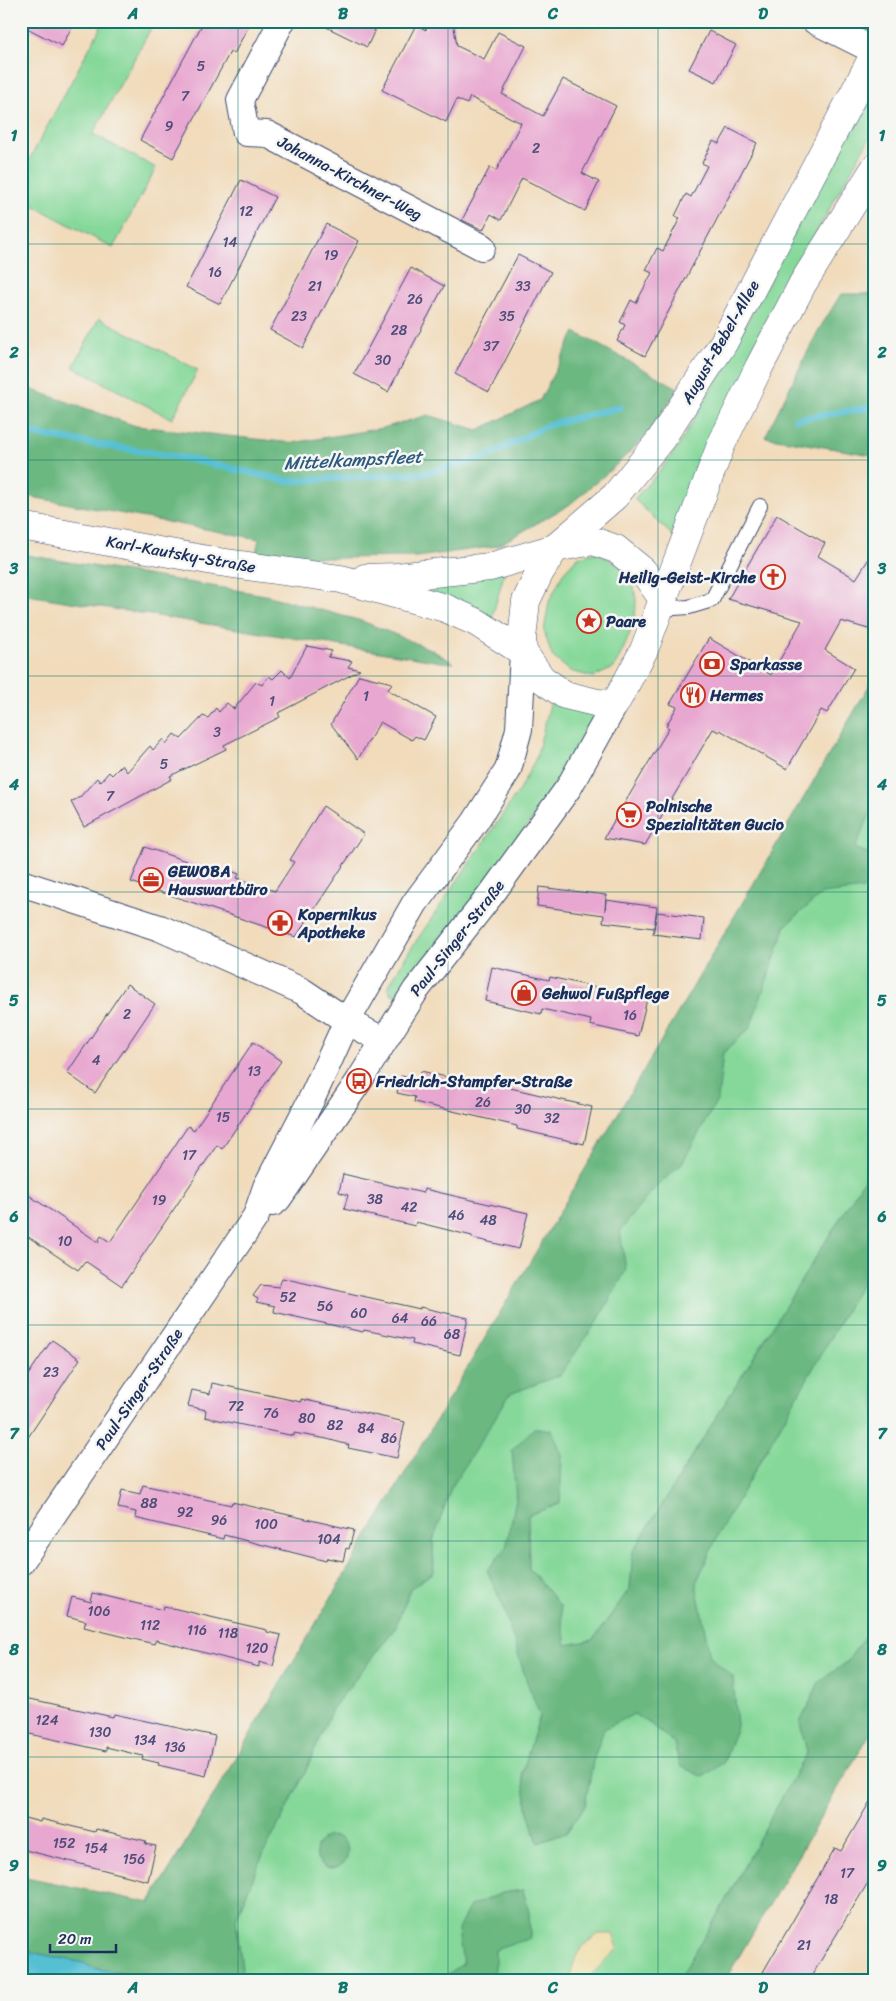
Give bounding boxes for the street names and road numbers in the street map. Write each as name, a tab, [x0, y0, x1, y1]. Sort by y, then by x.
street label: Johanna-Kirchner-Weg	[271, 127, 428, 229]
street label: August-Bebel-Allee	[672, 274, 768, 410]
street label: Karl-Kautsky-Straße	[104, 527, 258, 581]
street label: Paul-Singer-Straße	[402, 873, 512, 1003]
street label: Paul-Singer-Straße	[87, 1322, 191, 1456]

